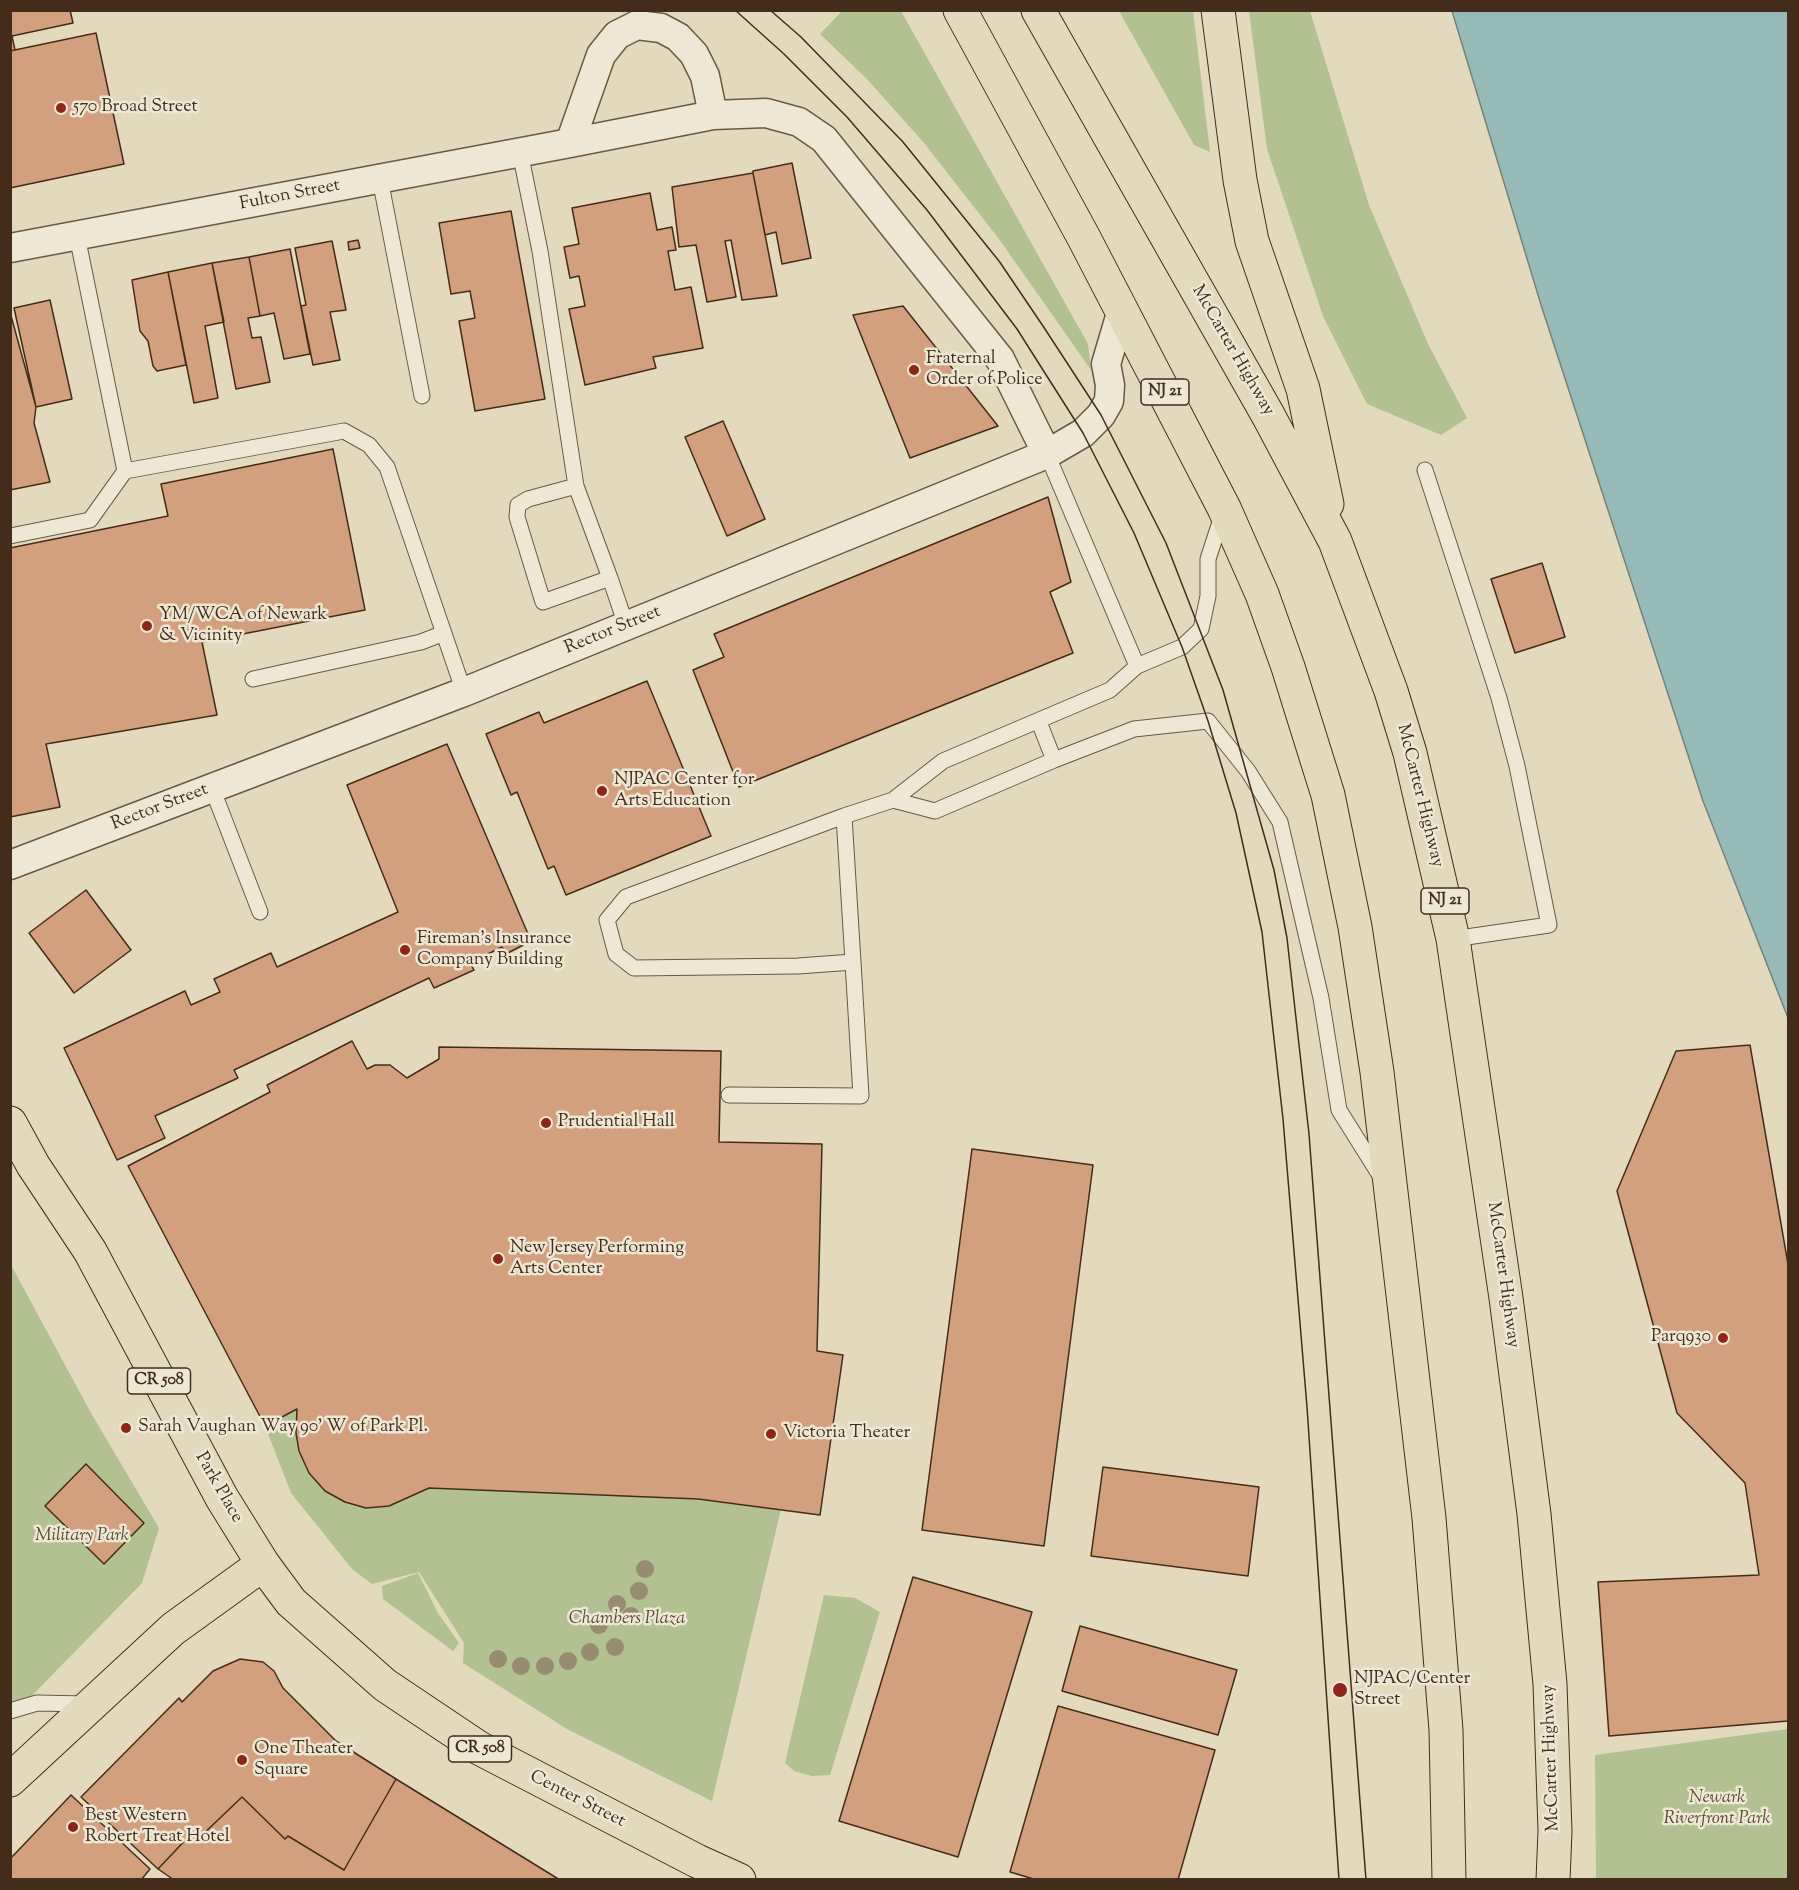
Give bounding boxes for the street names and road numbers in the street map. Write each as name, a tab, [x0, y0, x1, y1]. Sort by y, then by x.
street label: Fulton Street	[238, 176, 342, 216]
street label: McCarter Highway	[1186, 282, 1278, 420]
road number: NJ 21	[1141, 379, 1189, 405]
street label: Rector Street	[562, 602, 664, 660]
street label: McCarter Highway	[1391, 722, 1447, 870]
street label: Rector Street	[109, 780, 211, 836]
road number: NJ 21	[1421, 888, 1469, 914]
street label: McCarter Highway	[1481, 1200, 1523, 1350]
road number: CR 508	[128, 1368, 190, 1394]
street label: Park Place	[189, 1449, 247, 1527]
street label: McCarter Highway	[1539, 1684, 1565, 1832]
road number: CR 508	[448, 1736, 512, 1762]
street label: Center Street	[526, 1767, 628, 1833]

